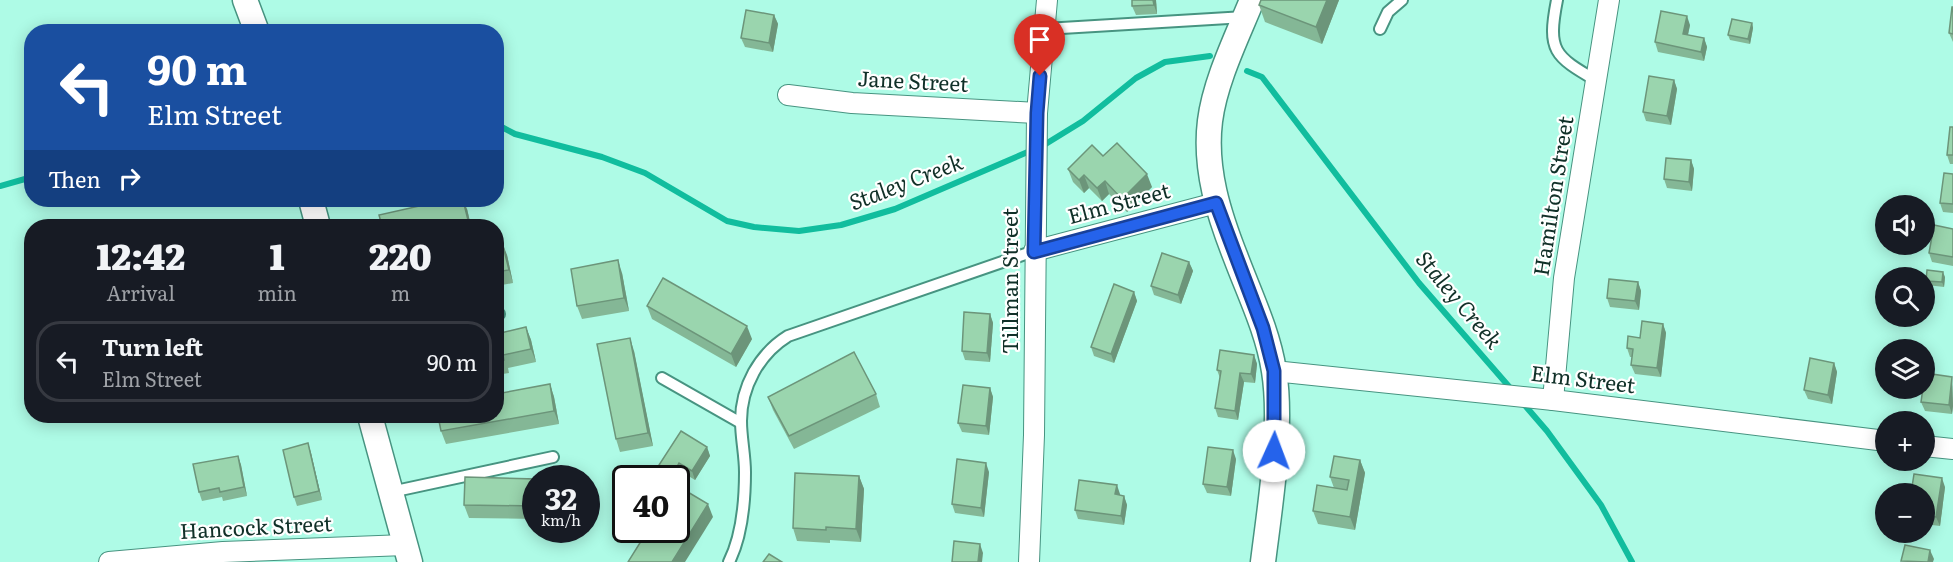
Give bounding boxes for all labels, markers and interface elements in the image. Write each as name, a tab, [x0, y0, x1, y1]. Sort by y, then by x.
pin	[1014, 14, 1065, 76]
icon: arrive	[1023, 23, 1056, 56]
text: 90 m	[147, 36, 247, 98]
icon: left	[48, 48, 126, 126]
street label: Jane Street	[857, 61, 970, 98]
text: Elm Street	[147, 93, 282, 133]
street label: Hamilton Street	[1524, 113, 1580, 278]
water label: Staley Creek	[844, 144, 967, 217]
text: Then	[48, 162, 101, 195]
icon: right	[113, 162, 146, 195]
street label: Elm Street	[1064, 173, 1173, 230]
map controls	[1875, 195, 1935, 543]
button: sound	[1875, 195, 1935, 255]
street label: Tillman Street	[993, 208, 1024, 354]
text: 12:42	[96, 228, 185, 281]
text: 1	[270, 228, 285, 281]
text: 220	[369, 228, 432, 281]
water label: Staley Creek	[1409, 243, 1511, 355]
button: search	[1875, 267, 1935, 327]
text: Arrival	[107, 277, 175, 307]
text: min	[257, 277, 297, 307]
text: m	[391, 277, 410, 307]
text: Turn left	[102, 330, 203, 363]
button: layers	[1875, 339, 1935, 399]
icon: left	[51, 345, 84, 378]
text: 90 m	[427, 345, 477, 378]
street label: Elm Street	[1529, 356, 1638, 399]
text: Elm Street	[102, 363, 202, 393]
button: +	[1875, 411, 1935, 471]
position arrow	[1242, 419, 1306, 483]
speed limit sign: 40	[612, 465, 690, 543]
text: 32	[545, 475, 577, 519]
button: −	[1875, 483, 1935, 543]
street label: Hancock Street	[179, 506, 333, 545]
text: km/h	[541, 508, 581, 531]

